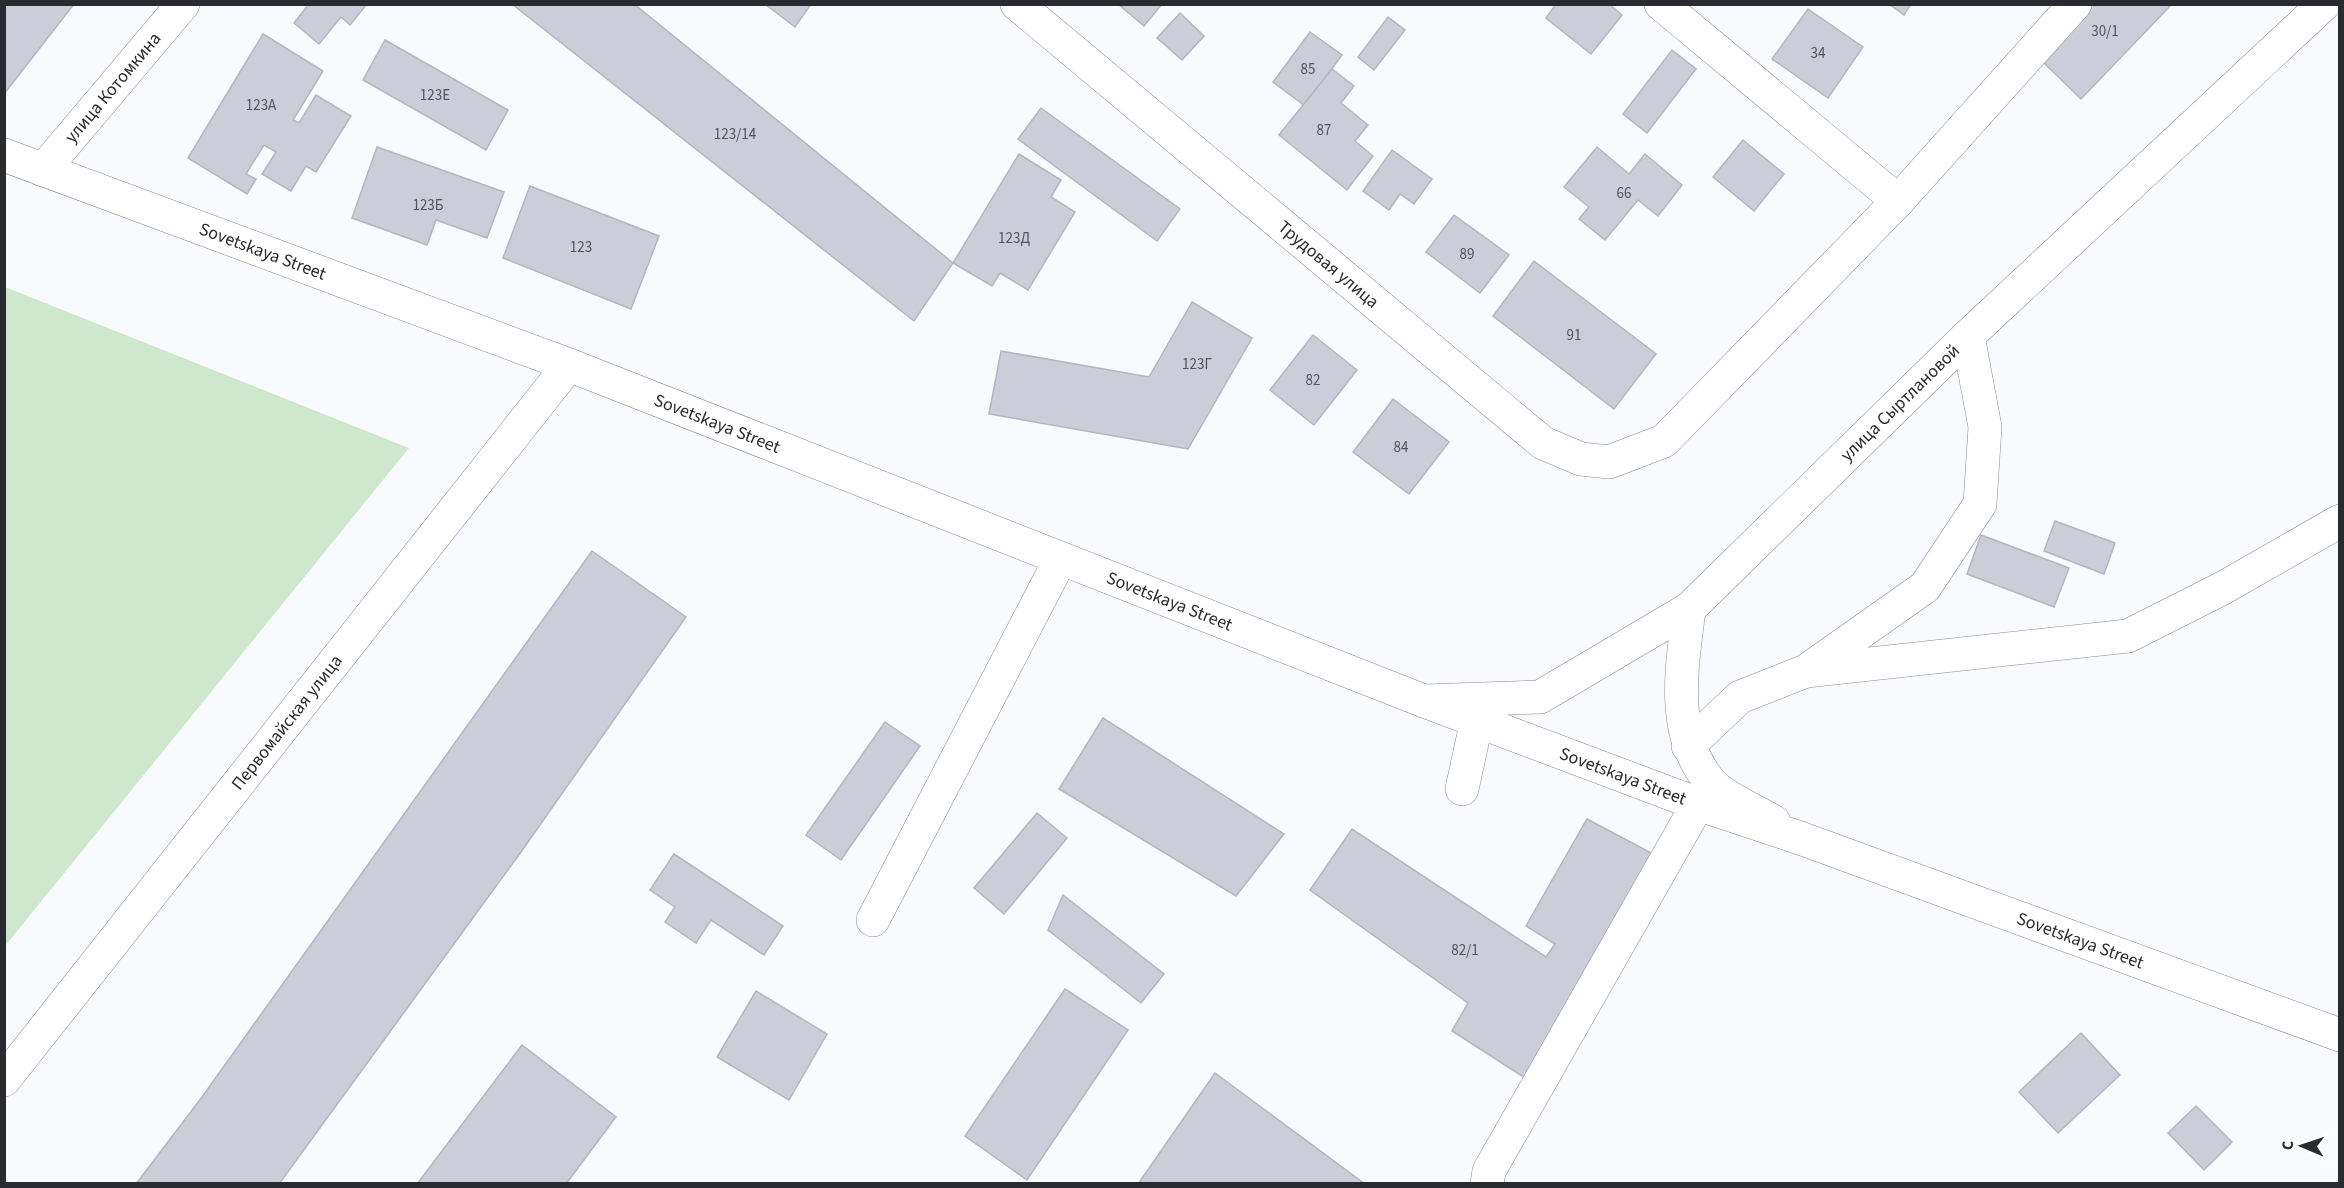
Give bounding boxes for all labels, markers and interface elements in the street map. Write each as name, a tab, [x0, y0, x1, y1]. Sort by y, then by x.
house number: 30/1	[2091, 21, 2119, 42]
street label: улица Котомкина	[59, 27, 167, 149]
house number: 34	[1811, 43, 1826, 64]
house number: 85	[1301, 59, 1315, 80]
house number: 123Е	[420, 85, 450, 106]
house number: 123А	[246, 95, 277, 116]
house number: 87	[1317, 120, 1331, 141]
house number: 123/14	[714, 124, 757, 145]
house number: 66	[1617, 183, 1631, 204]
house number: 123Б	[412, 195, 444, 216]
street label: Трудовая улица	[1272, 215, 1384, 314]
street label: Sovetskaya Street	[196, 217, 329, 287]
house number: 123Д	[998, 228, 1030, 249]
house number: 123	[570, 237, 592, 258]
house number: 89	[1460, 244, 1474, 265]
house number: 91	[1567, 325, 1581, 346]
street label: улица Сыртлановой	[1835, 339, 1965, 467]
house number: 123Г	[1182, 354, 1212, 375]
house number: 82	[1306, 370, 1320, 391]
street label: Sovetskaya Street	[650, 388, 784, 460]
house number: 84	[1394, 437, 1409, 458]
street label: Sovetskaya Street	[1103, 565, 1236, 638]
street label: Первомайская улица	[226, 650, 348, 796]
street label: Sovetskaya Street	[1556, 741, 1690, 811]
street label: Sovetskaya Street	[2013, 906, 2147, 975]
house number: 82/1	[1451, 940, 1479, 961]
north arrow	[2272, 1116, 2332, 1176]
text: С	[2277, 1140, 2299, 1151]

